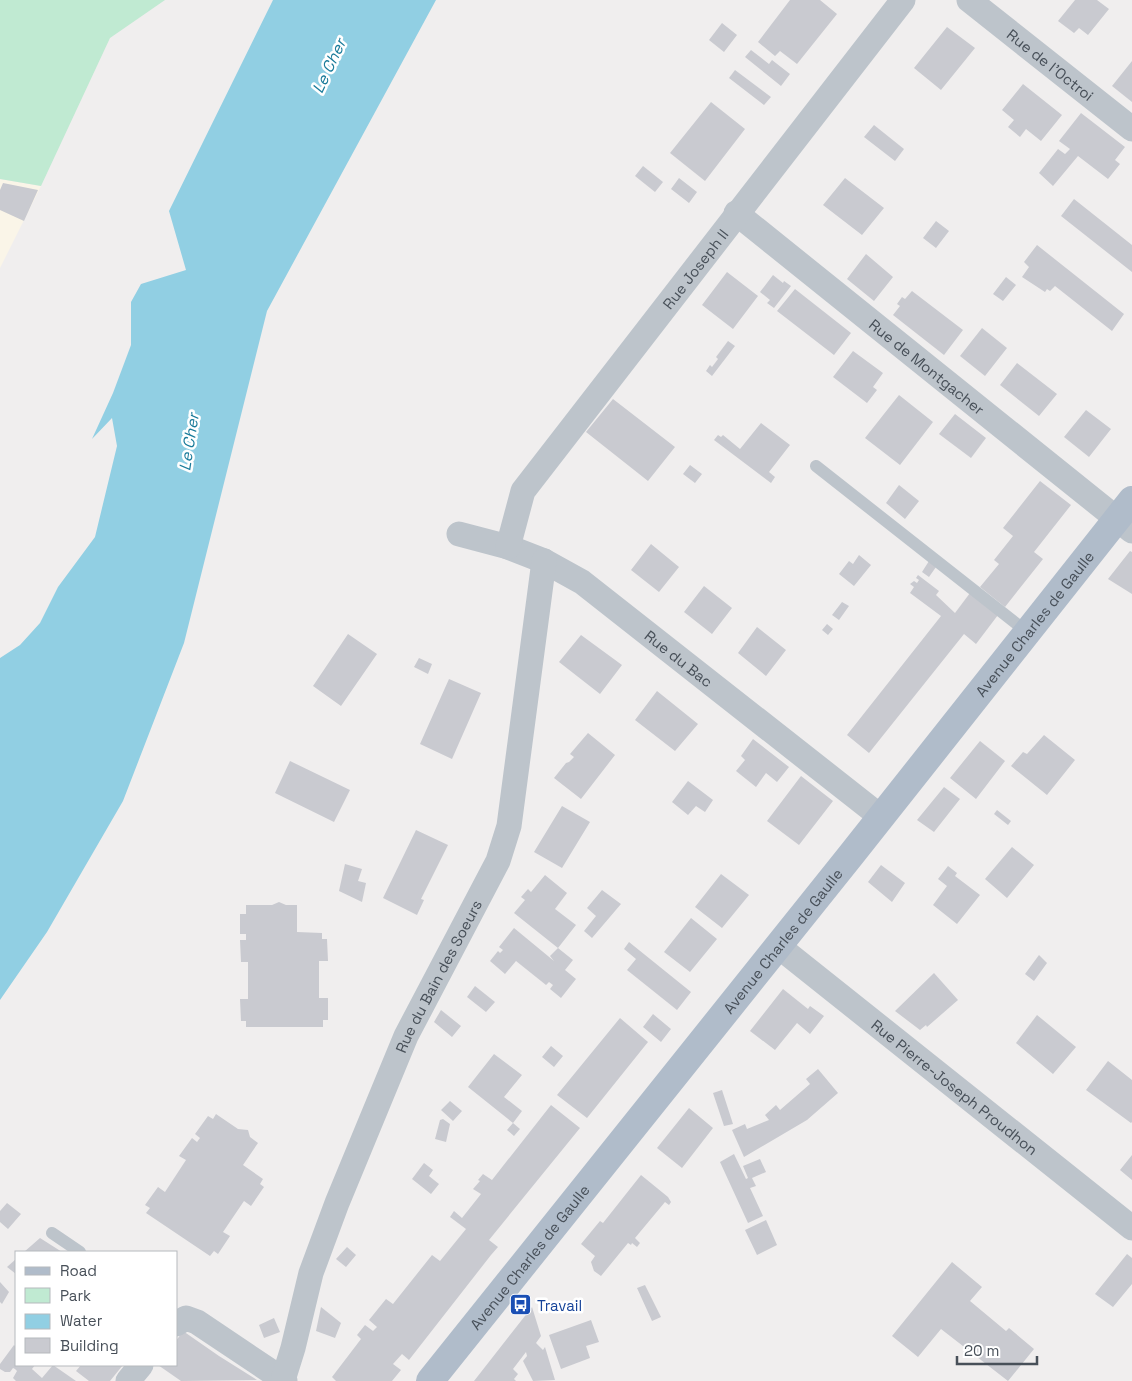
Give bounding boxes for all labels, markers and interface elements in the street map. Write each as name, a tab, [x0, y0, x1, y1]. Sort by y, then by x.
street label: Rue de l'Octroi	[1003, 24, 1098, 105]
water label: Le Cher	[307, 34, 352, 97]
street label: Rue Joseph II	[658, 225, 732, 313]
street label: Rue de Montgacher	[866, 314, 989, 419]
water label: Le Cher	[174, 410, 204, 472]
street label: Avenue Charles de Gaulle	[971, 547, 1098, 700]
street label: Rue du Bac	[641, 626, 717, 691]
street label: Avenue Charles de Gaulle	[719, 864, 846, 1017]
street label: Rue du Bain des Soeurs	[391, 896, 486, 1055]
street label: Rue Pierre-Joseph Proudhon	[868, 1015, 1042, 1159]
street label: Avenue Charles de Gaulle	[466, 1180, 593, 1333]
legend	[15, 1251, 178, 1366]
text: Road	[60, 1261, 97, 1280]
text: Park	[60, 1286, 91, 1305]
bus stop icon: Travail	[509, 1293, 533, 1317]
place label: Travail	[537, 1296, 582, 1315]
text: Water	[60, 1311, 103, 1330]
scale bar	[957, 1334, 1037, 1366]
text: Building	[60, 1336, 119, 1355]
text: 20 m	[964, 1341, 999, 1360]

